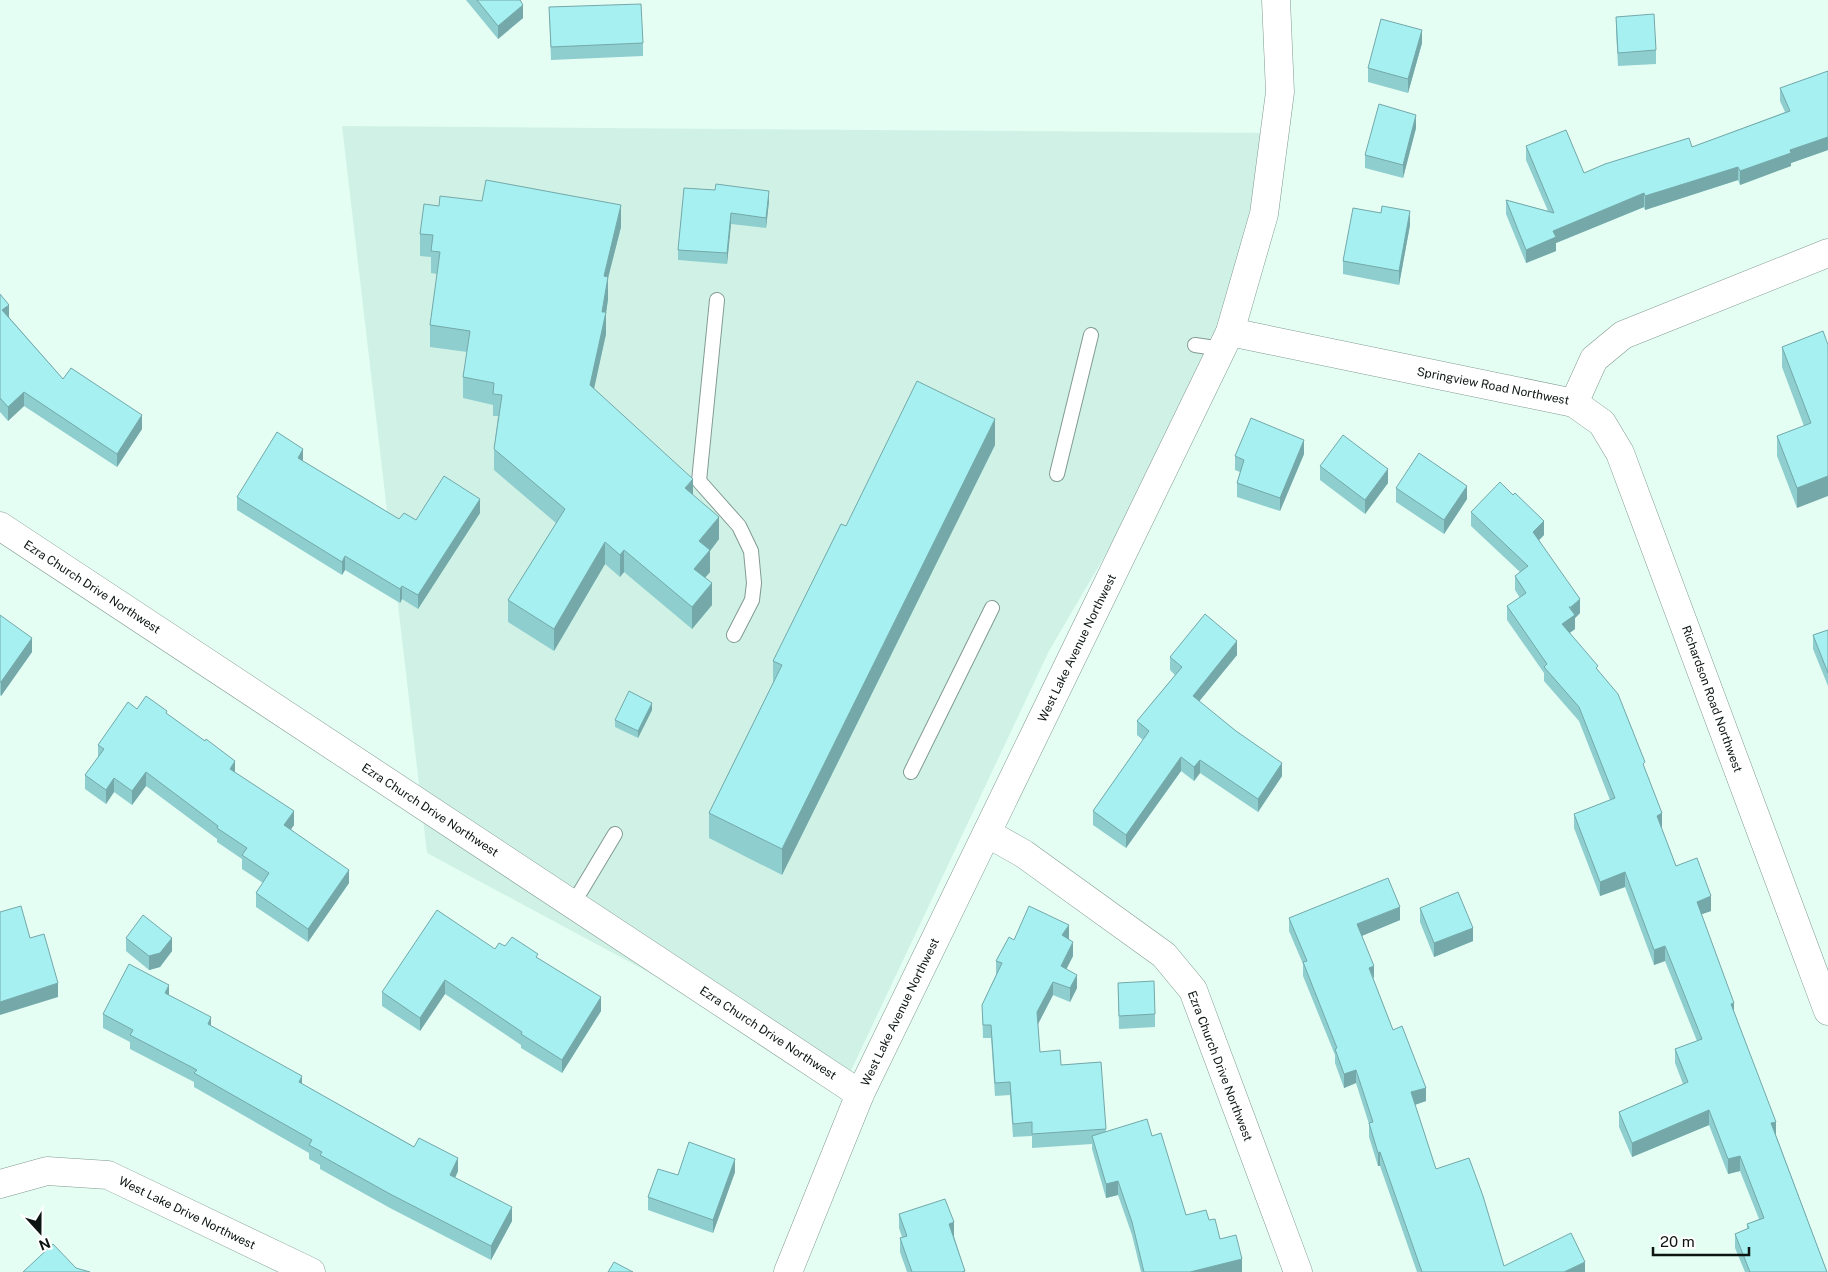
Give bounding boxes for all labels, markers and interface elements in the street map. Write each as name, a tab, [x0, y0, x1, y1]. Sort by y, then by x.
street label: Springview Road Northwest	[1416, 364, 1571, 408]
street label: Ezra Church Drive Northwest	[21, 538, 163, 637]
street label: West Lake Avenue Northwest	[1035, 571, 1119, 724]
street label: Richardson Road Northwest	[1679, 624, 1745, 775]
street label: Ezra Church Drive Northwest	[359, 761, 501, 860]
street label: West Lake Avenue Northwest	[858, 935, 942, 1088]
street label: Ezra Church Drive Northwest	[697, 984, 839, 1083]
street label: Ezra Church Drive Northwest	[1185, 989, 1255, 1144]
street label: West Lake Drive Northwest	[116, 1174, 258, 1252]
north arrow	[15, 1207, 65, 1257]
scale bar	[1653, 1224, 1749, 1256]
text: 20 m	[1660, 1233, 1695, 1250]
text: N	[37, 1235, 53, 1254]

